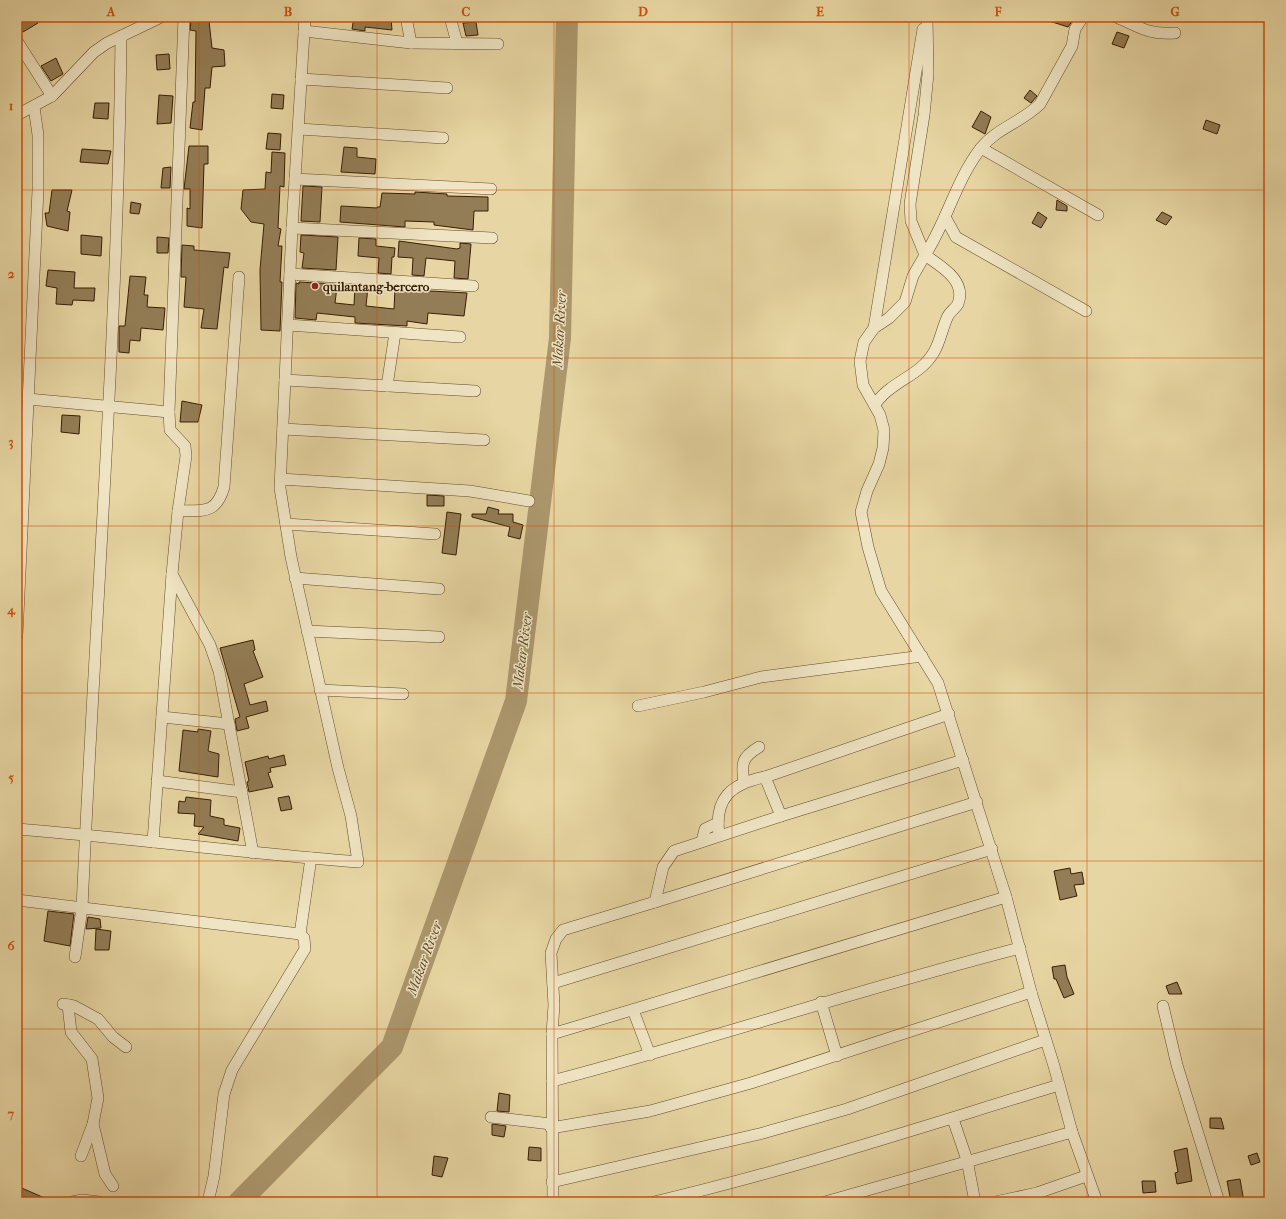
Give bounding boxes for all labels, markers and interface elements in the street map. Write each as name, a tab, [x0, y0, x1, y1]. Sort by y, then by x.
text: A	[106, 4, 116, 19]
text: B	[284, 4, 293, 19]
text: C	[462, 4, 471, 19]
text: D	[638, 4, 648, 19]
text: E	[816, 4, 824, 19]
text: F	[994, 4, 1002, 19]
text: G	[1170, 4, 1180, 19]
text: 1	[9, 98, 14, 113]
text: 2	[8, 266, 15, 281]
place label: quilantang-bercero	[323, 279, 430, 295]
marker: quilantang-bercero	[310, 281, 320, 291]
water label: Makar River	[549, 288, 570, 369]
text: 3	[8, 434, 14, 450]
text: 4	[6, 602, 16, 618]
water label: Makar River	[509, 610, 536, 691]
text: 5	[8, 770, 14, 785]
water label: Makar River	[403, 917, 446, 998]
text: 6	[7, 938, 15, 953]
text: 7	[7, 1106, 15, 1121]

